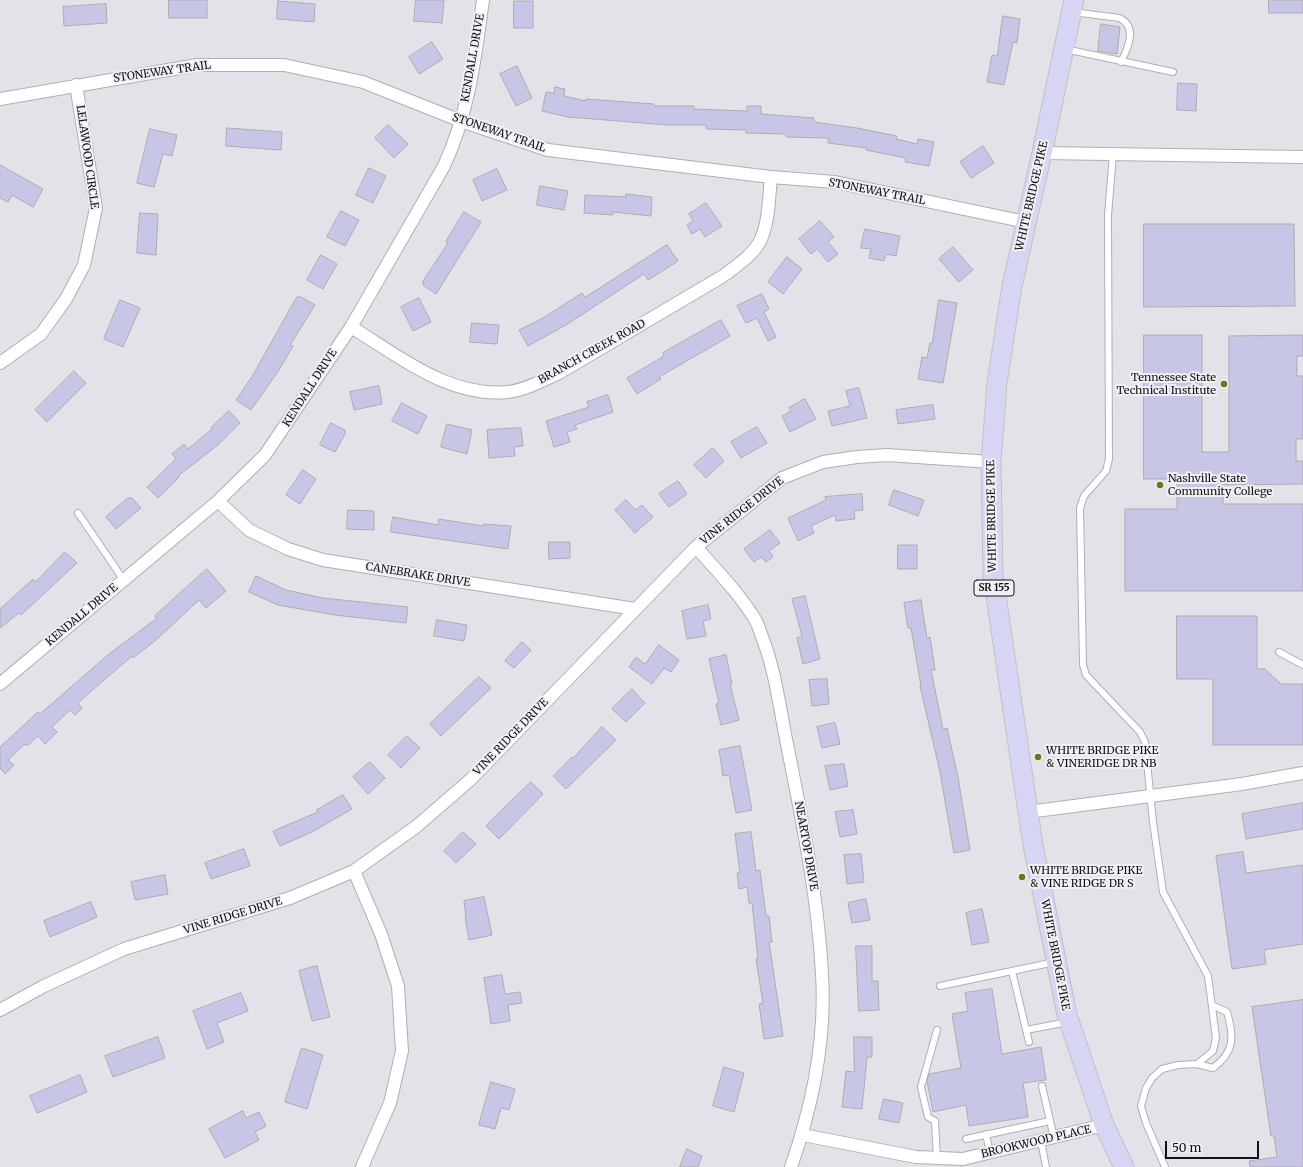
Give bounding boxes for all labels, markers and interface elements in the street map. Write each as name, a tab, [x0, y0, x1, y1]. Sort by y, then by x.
street label: KENDALL DRIVE	[459, 13, 487, 103]
street label: STONEWAY TRAIL	[112, 59, 212, 85]
street label: LELAWOOD CIRCLE	[73, 104, 101, 210]
street label: STONEWAY TRAIL	[450, 111, 548, 155]
street label: WHITE BRIDGE PIKE	[1013, 140, 1051, 252]
street label: STONEWAY TRAIL	[827, 176, 927, 208]
street label: BRANCH CREEK ROAD	[536, 317, 648, 387]
street label: KENDALL DRIVE	[280, 347, 340, 429]
place label: Tennessee State Technical Institute	[1116, 371, 1216, 397]
marker: Tennessee State Technical Institute	[1219, 379, 1229, 389]
street label: WHITE BRIDGE PIKE	[984, 460, 1000, 572]
place label: Nashville State Community College	[1168, 472, 1272, 498]
street label: VINE RIDGE DRIVE	[698, 474, 786, 548]
marker: Nashville State Community College	[1155, 480, 1165, 490]
street label: CANEBRAKE DRIVE	[365, 560, 471, 590]
road number: SR 155	[974, 580, 1014, 596]
street label: KENDALL DRIVE	[43, 581, 121, 649]
street label: VINE RIDGE DRIVE	[471, 696, 551, 778]
place label: WHITE BRIDGE PIKE & VINERIDGE DR NB	[1046, 744, 1159, 770]
marker: WHITE BRIDGE PIKE & VINERIDGE DR NB	[1033, 752, 1043, 762]
street label: NEARTOP DRIVE	[792, 800, 820, 892]
place label: WHITE BRIDGE PIKE & VINE RIDGE DR S	[1030, 864, 1143, 890]
marker: WHITE BRIDGE PIKE & VINE RIDGE DR S	[1017, 872, 1027, 882]
street label: VINE RIDGE DRIVE	[182, 895, 284, 937]
street label: WHITE BRIDGE PIKE	[1038, 899, 1072, 1011]
street label: BROOKWOOD PLACE	[980, 1123, 1092, 1161]
scale bar	[1167, 1133, 1261, 1159]
text: 50 m	[1172, 1140, 1201, 1155]

